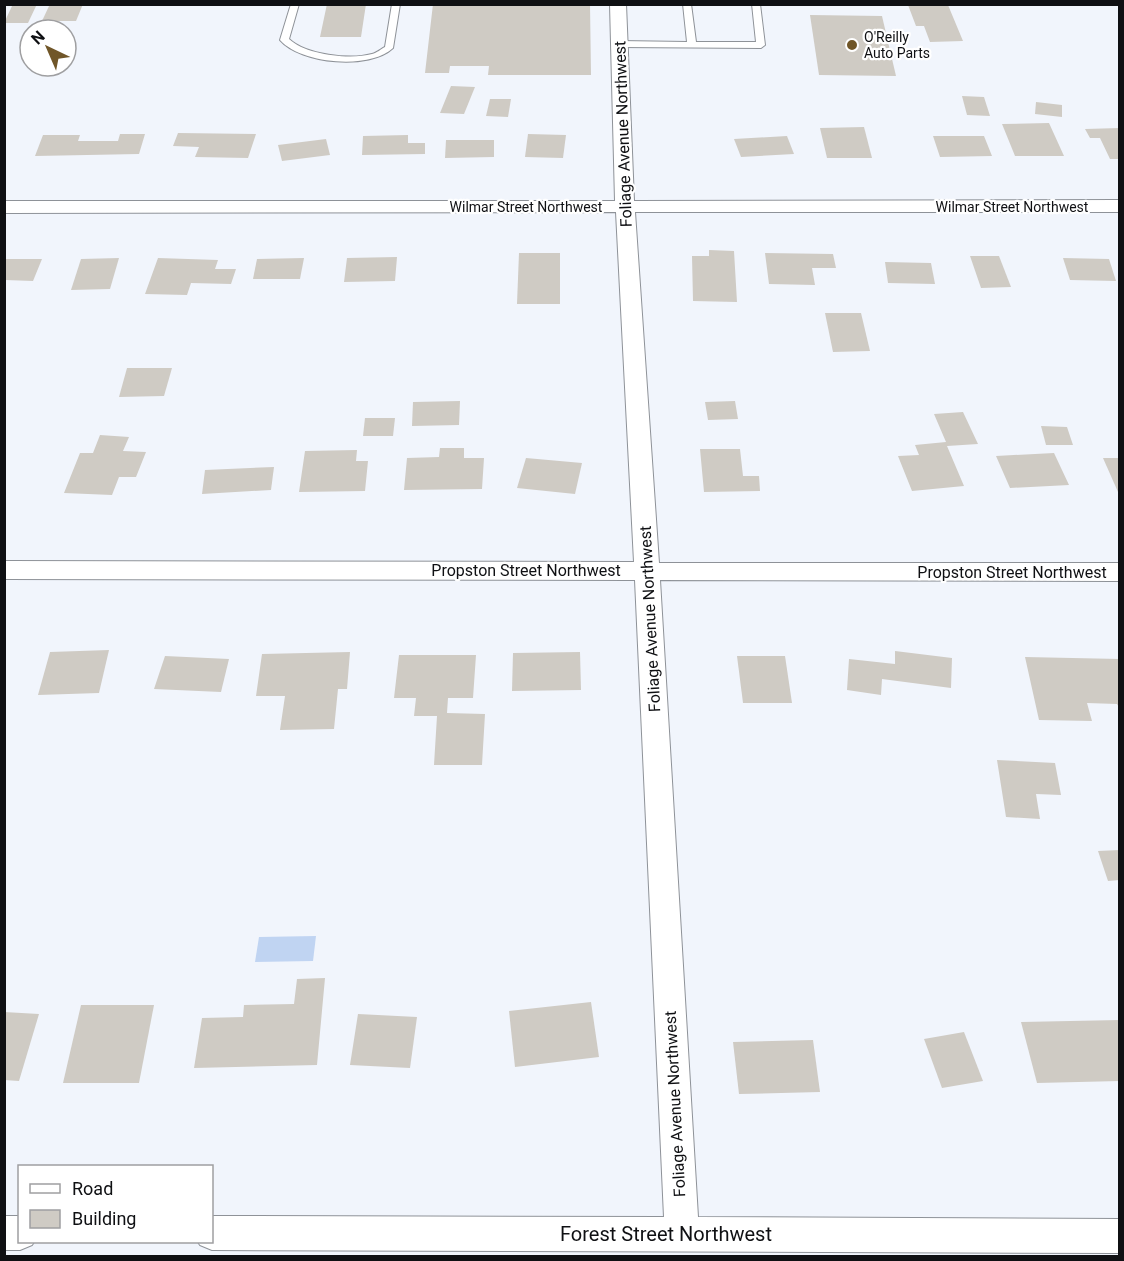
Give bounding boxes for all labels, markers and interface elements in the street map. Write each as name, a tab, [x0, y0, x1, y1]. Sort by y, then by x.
north arrow	[18, 18, 78, 78]
text: N	[27, 27, 49, 48]
place label: O'Reilly Auto Parts	[864, 29, 930, 61]
marker: O'Reilly Auto Parts	[845, 38, 859, 52]
street label: Foliage Avenue Northwest	[610, 41, 636, 227]
street label: Wilmar Street Northwest	[450, 199, 603, 215]
street label: Wilmar Street Northwest	[936, 199, 1089, 215]
street label: Foliage Avenue Northwest	[636, 525, 664, 713]
street label: Propston Street Northwest	[431, 561, 621, 580]
street label: Propston Street Northwest	[917, 563, 1107, 582]
street label: Foliage Avenue Northwest	[661, 1010, 689, 1198]
legend	[18, 1165, 213, 1243]
text: Road	[72, 1178, 113, 1199]
text: Building	[72, 1208, 136, 1229]
street label: Forest Street Northwest	[560, 1222, 772, 1246]

